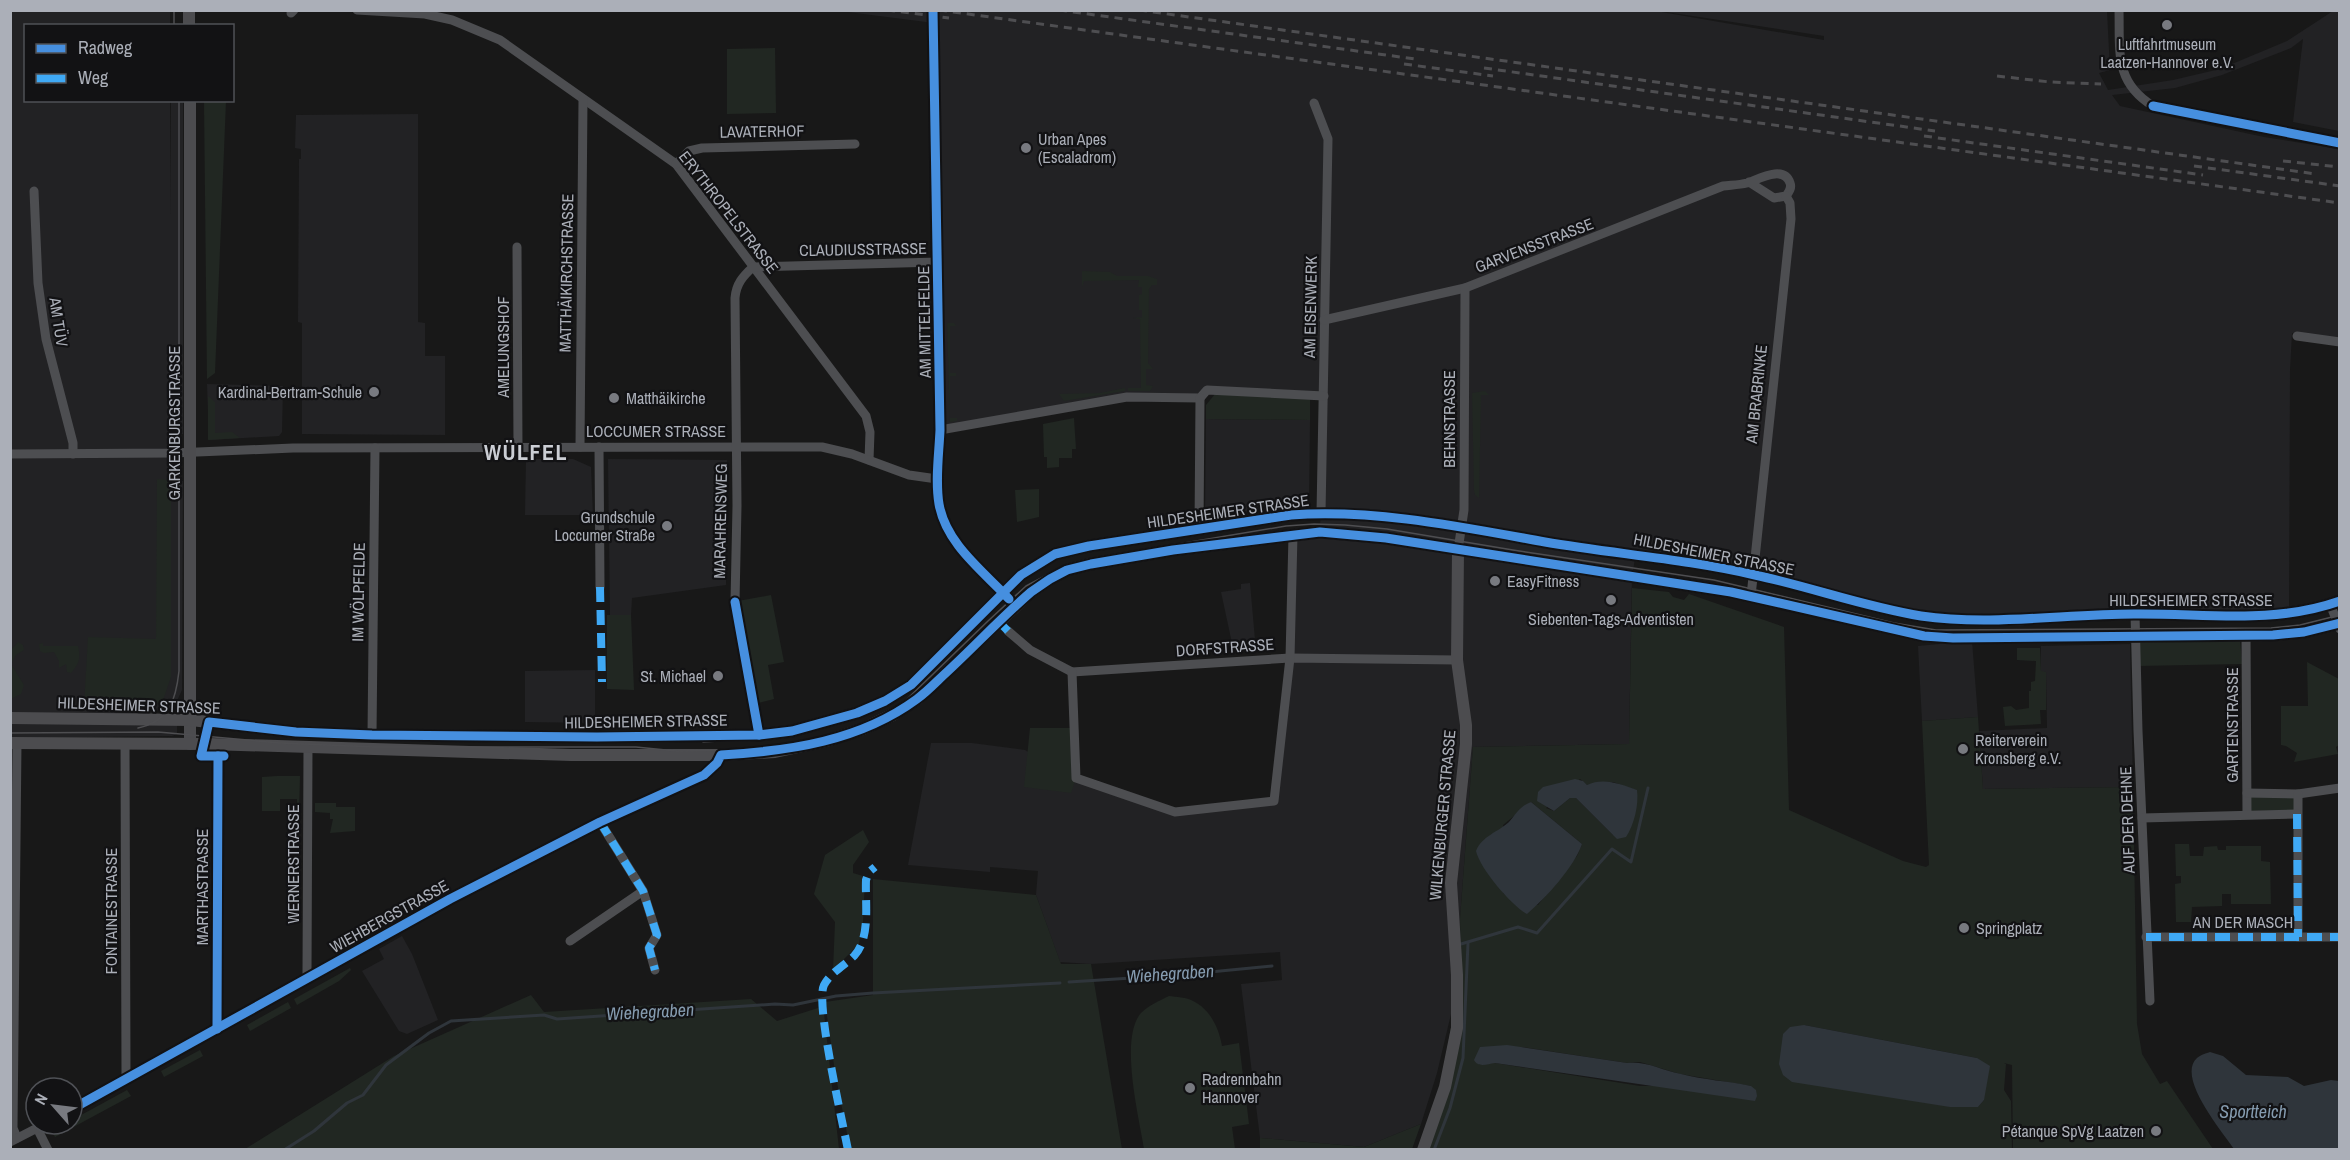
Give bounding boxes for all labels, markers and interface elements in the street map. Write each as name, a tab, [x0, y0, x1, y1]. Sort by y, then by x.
marker: Luftfahrtmuseum Laatzen-Hannover e.V.	[2160, 18, 2174, 32]
legend	[24, 24, 234, 102]
place label: Luftfahrtmuseum Laatzen-Hannover e.V.	[2100, 33, 2234, 73]
text: Radweg	[78, 35, 133, 60]
text: Weg	[78, 65, 109, 90]
street label: LAVATERHOF	[720, 119, 804, 143]
place label: Urban Apes (Escaladrom)	[1038, 128, 1116, 168]
marker: Urban Apes (Escaladrom)	[1019, 141, 1033, 155]
street label: ERYTHROPELSTRASSE	[674, 146, 784, 278]
street label: MATTHÄIKIRCHSTRASSE	[554, 193, 578, 353]
street label: GARVENSSTRASSE	[1472, 212, 1596, 278]
street label: CLAUDIUSSTRASSE	[799, 237, 927, 261]
street label: AM EISENWERK	[1298, 256, 1322, 359]
street label: AM MITTELFELDE	[912, 266, 936, 379]
street label: AM TÜV	[44, 295, 74, 348]
street label: AMELUNGSHOF	[492, 296, 514, 399]
street label: AM BRABRINKE	[1740, 344, 1772, 445]
street label: GARKENBURGSTRASSE	[163, 346, 185, 500]
street label: BEHNSTRASSE	[1438, 370, 1460, 468]
place label: Kardinal-Bertram-Schule	[218, 381, 362, 403]
marker: Kardinal-Bertram-Schule	[367, 385, 381, 399]
place label: Matthäikirche	[626, 387, 706, 409]
marker: Matthäikirche	[607, 391, 621, 405]
street label: LOCCUMER STRASSE	[586, 420, 726, 442]
district label: WÜLFEL	[484, 437, 568, 467]
street label: MARAHRENSWEG	[708, 463, 732, 579]
street label: HILDESHEIMER STRASSE	[1146, 489, 1310, 533]
place label: Grundschule Loccumer Straße	[554, 506, 655, 546]
marker: Grundschule Loccumer Straße	[660, 519, 674, 533]
street label: HILDESHEIMER STRASSE	[1632, 528, 1796, 580]
street label: IM WÖLPFELDE	[346, 542, 370, 642]
place label: EasyFitness	[1507, 570, 1579, 592]
marker: EasyFitness	[1488, 574, 1502, 588]
street label: HILDESHEIMER STRASSE	[2109, 589, 2273, 611]
marker: Siebenten-Tags-Adventisten	[1604, 593, 1618, 607]
place label: Siebenten-Tags-Adventisten	[1528, 608, 1694, 630]
street label: DORFSTRASSE	[1175, 633, 1275, 661]
place label: St. Michael	[640, 665, 706, 687]
street label: GARTENSTRASSE	[2221, 667, 2243, 783]
marker: St. Michael	[711, 669, 725, 683]
street label: HILDESHEIMER STRASSE	[57, 691, 221, 719]
street label: HILDESHEIMER STRASSE	[564, 709, 728, 733]
street label: WILKENBURGER STRASSE	[1424, 729, 1460, 901]
place label: Reiterverein Kronsberg e.V.	[1975, 729, 2061, 769]
marker: Reiterverein Kronsberg e.V.	[1956, 742, 1970, 756]
street label: AUF DER DEHNE	[2114, 766, 2140, 875]
street label: WERNERSTRASSE	[282, 804, 304, 924]
street label: MARTHASTRASSE	[191, 829, 213, 945]
street label: FONTAINESTRASSE	[100, 848, 122, 974]
street label: WIEHBERGSTRASSE	[326, 874, 452, 958]
street label: AN DER MASCH	[2192, 911, 2293, 933]
place label: Springplatz	[1976, 917, 2043, 939]
marker: Springplatz	[1957, 921, 1971, 935]
water label: Wiehegraben	[1125, 958, 1215, 989]
water label: Wiehegraben	[605, 997, 695, 1026]
place label: Radrennbahn Hannover	[1202, 1068, 1282, 1108]
north arrow	[24, 1076, 84, 1136]
marker: Radrennbahn Hannover	[1183, 1081, 1197, 1095]
text: N	[29, 1090, 53, 1108]
water label: Sportteich	[2219, 1099, 2287, 1124]
place label: Pétanque SpVg Laatzen	[2002, 1120, 2144, 1142]
marker: Pétanque SpVg Laatzen	[2149, 1124, 2163, 1138]

